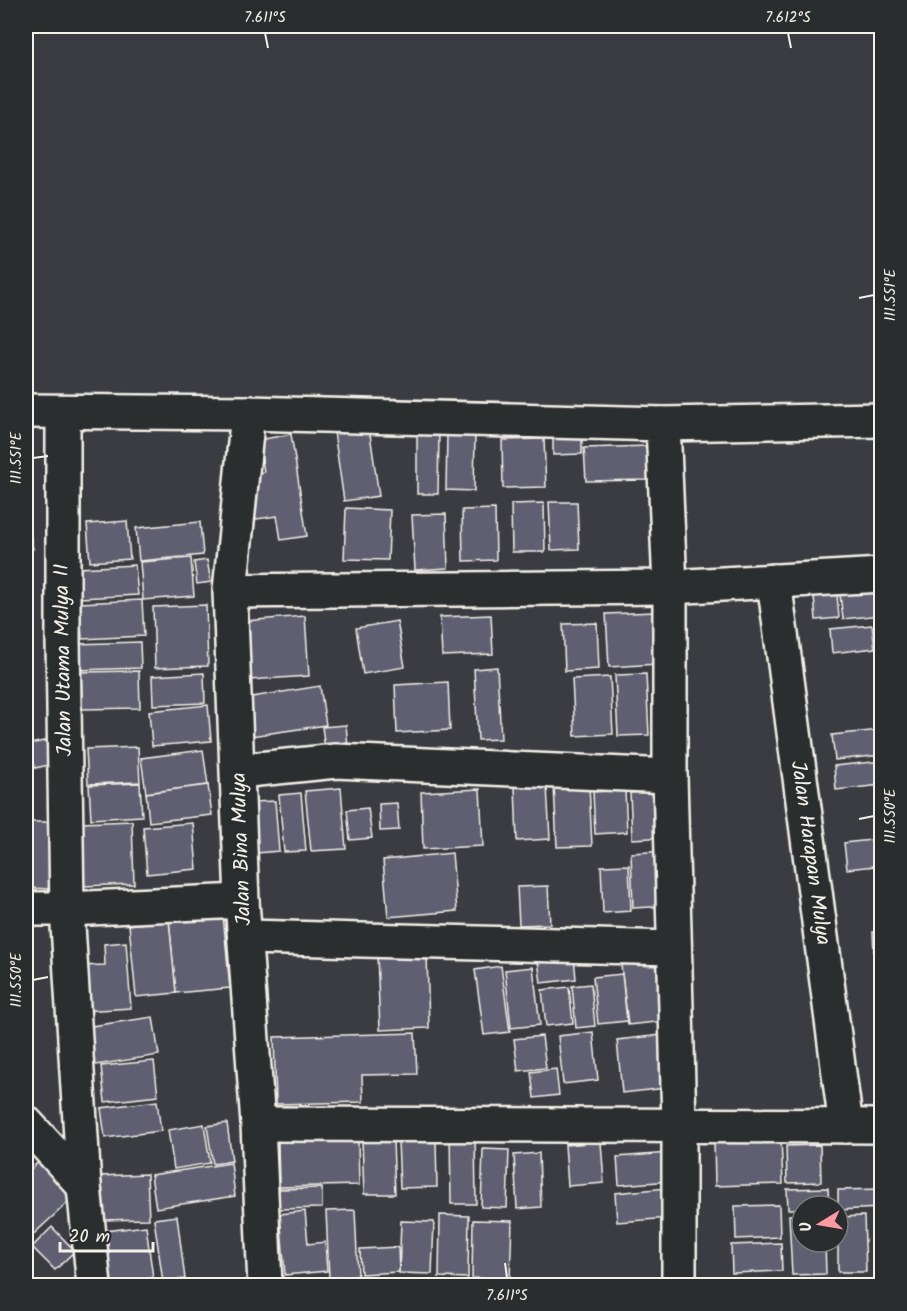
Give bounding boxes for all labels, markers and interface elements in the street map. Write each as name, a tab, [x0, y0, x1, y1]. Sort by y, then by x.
text: 7.611°S	[244, 6, 286, 30]
text: 7.612°S	[765, 6, 811, 30]
text: 111.551°E	[879, 268, 903, 321]
text: 111.551°E	[5, 431, 29, 484]
street label: Jalan Utama Mulya II	[46, 563, 82, 757]
street label: Jalan Harapan Mulya	[781, 759, 839, 947]
street label: Jalan Bina Mulya	[223, 772, 261, 926]
text: 111.550°E	[879, 787, 903, 844]
text: 111.550°E	[5, 951, 29, 1008]
north arrow	[790, 1194, 850, 1254]
scale bar	[60, 1215, 153, 1253]
text: U	[793, 1219, 820, 1234]
text: 20 m	[69, 1223, 110, 1252]
text: 7.611°S	[486, 1284, 528, 1308]

